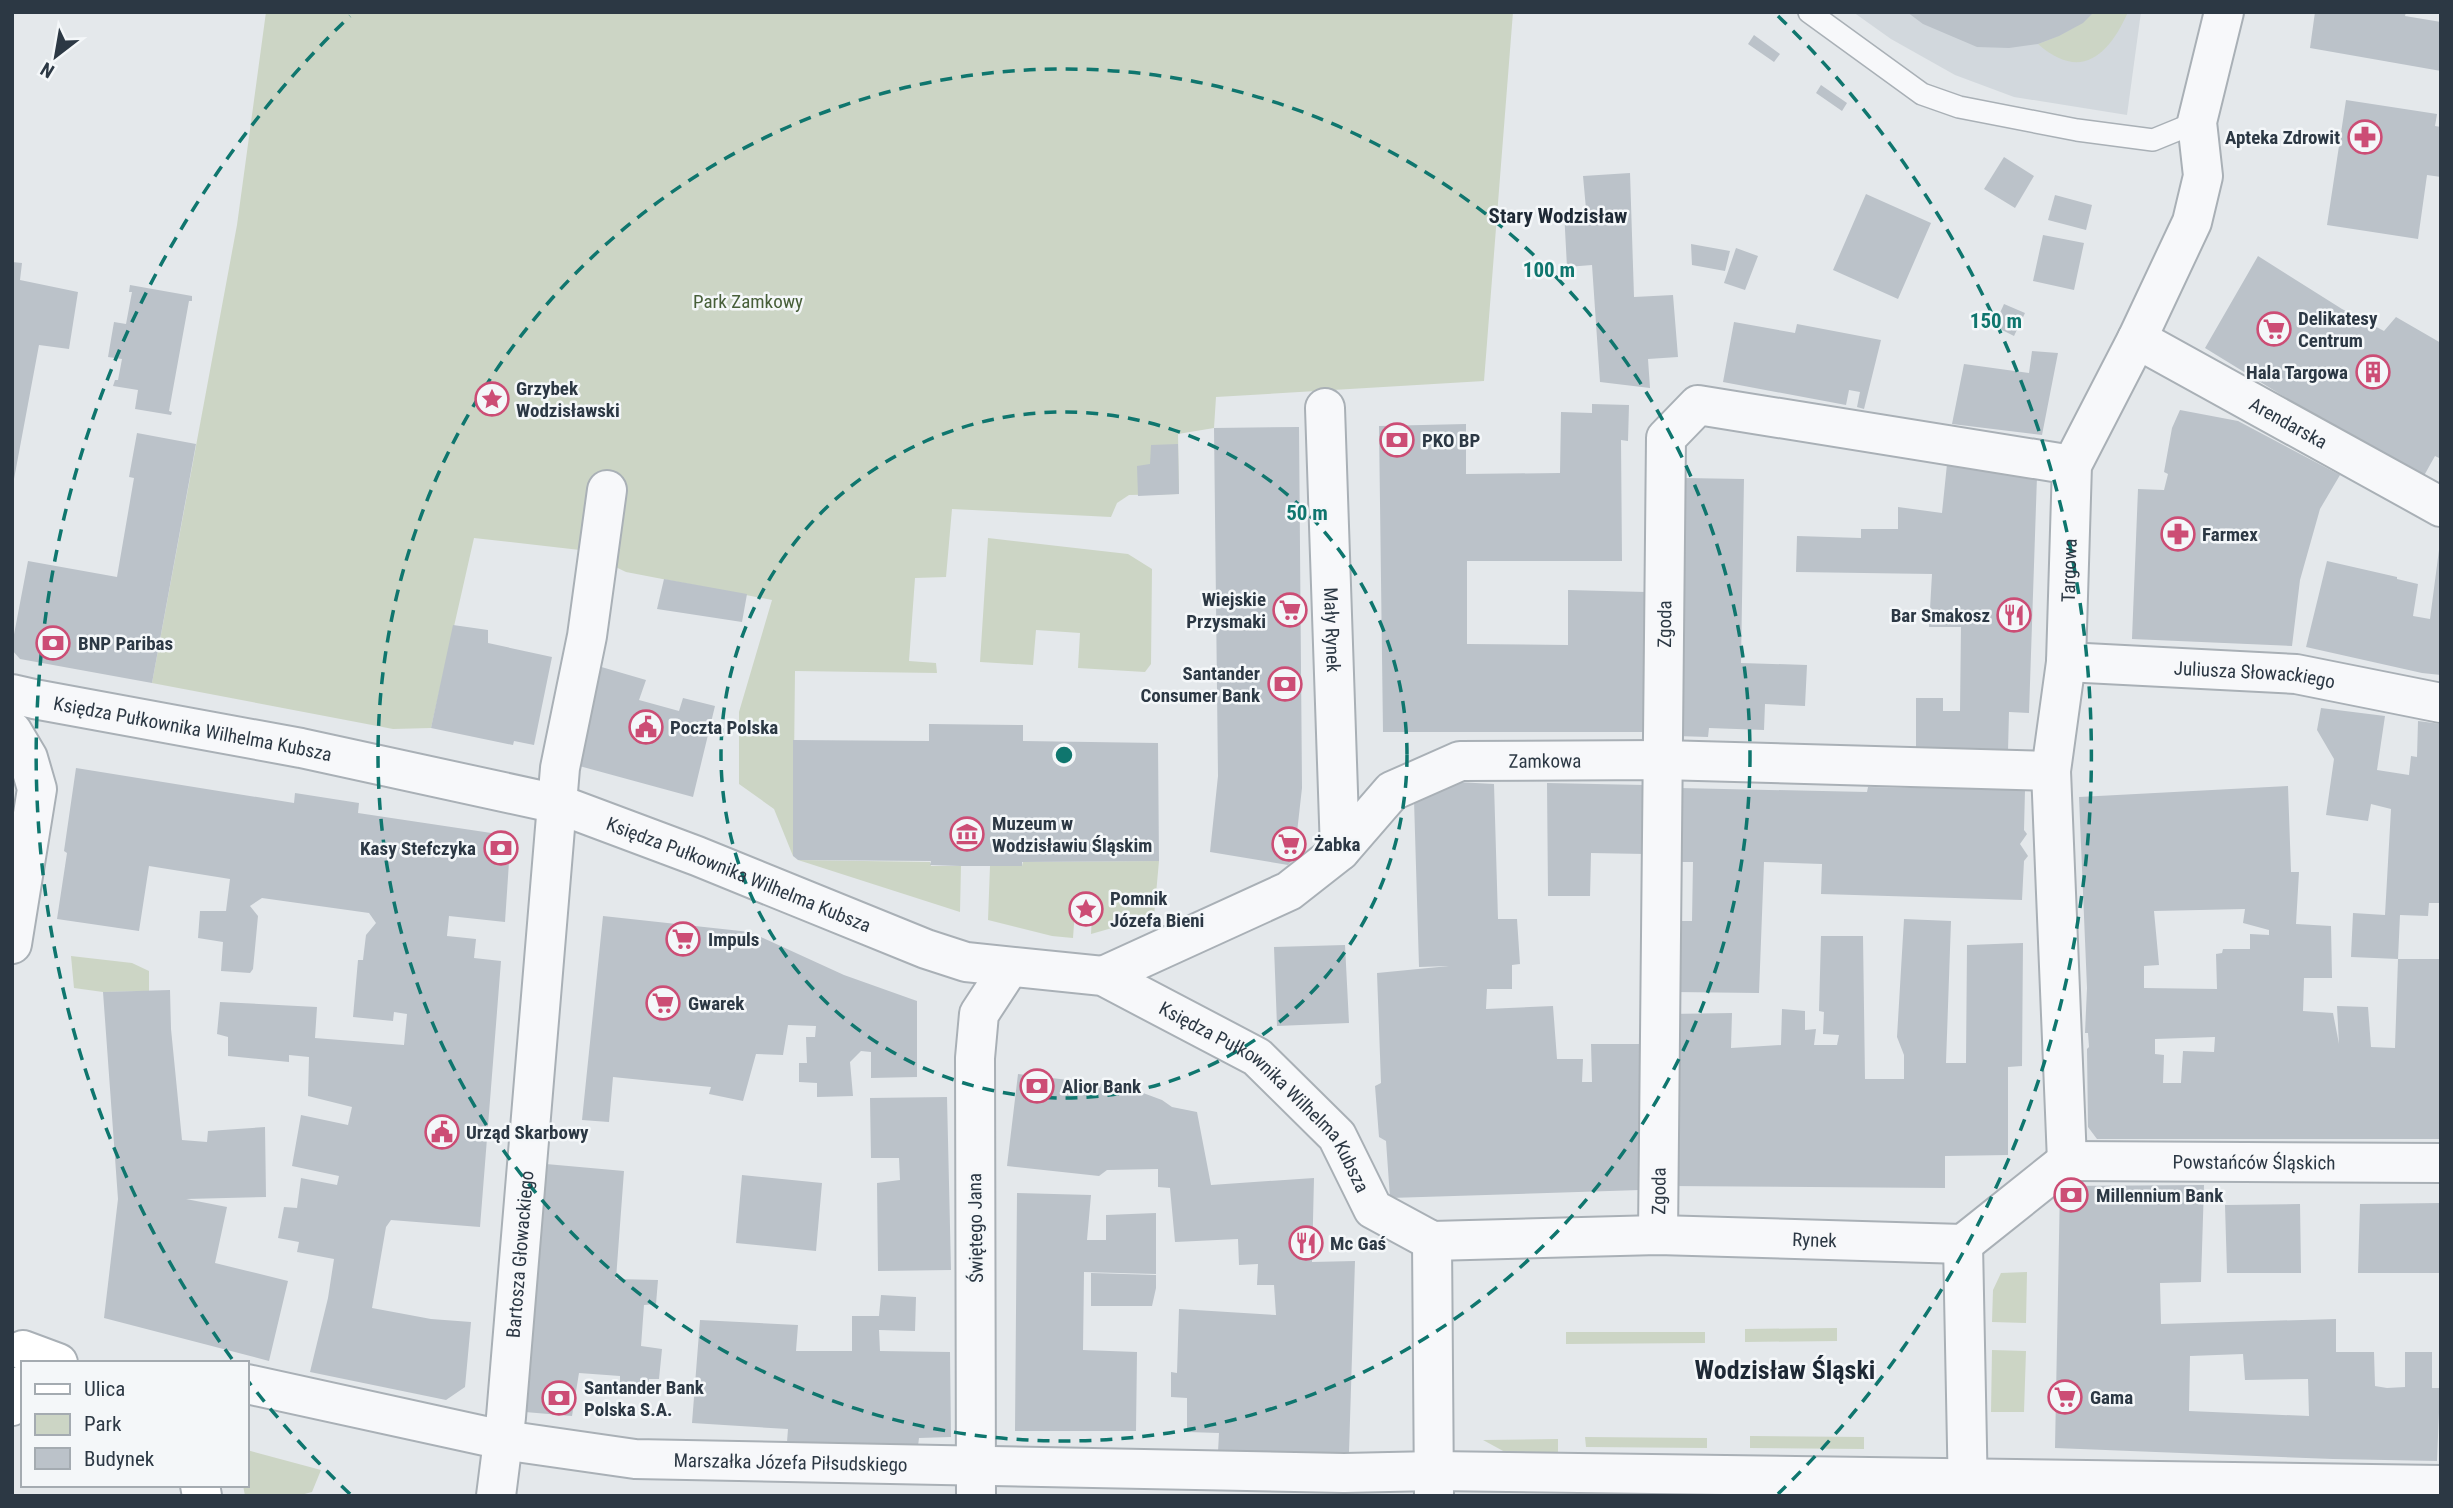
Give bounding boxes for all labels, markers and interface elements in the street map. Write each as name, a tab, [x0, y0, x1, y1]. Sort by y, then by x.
north arrow	[21, 21, 91, 91]
text: N	[37, 57, 58, 83]
pharmacy icon: Apteka Zdrowit	[2346, 118, 2384, 156]
place label: Apteka Zdrowit	[2225, 126, 2340, 149]
district label: Stary Wodzisław	[1489, 204, 1627, 228]
text: 100 m	[1523, 258, 1575, 282]
park label: Park Zamkowy	[693, 290, 803, 313]
place label: Delikatesy Centrum	[2298, 307, 2378, 352]
text: 150 m	[1970, 309, 2022, 333]
supermarket icon: Delikatesy Centrum	[2255, 310, 2293, 348]
building icon: Hala Targowa	[2354, 353, 2392, 391]
place label: Hala Targowa	[2246, 361, 2348, 384]
place label: Grzybek Wodzisławski	[516, 377, 620, 422]
place icon: Grzybek Wodzisławski	[473, 380, 511, 418]
street label: Arendarska	[2245, 392, 2331, 454]
bank icon: PKO BP	[1378, 421, 1416, 459]
place label: PKO BP	[1422, 429, 1481, 452]
text: 50 m	[1286, 501, 1328, 525]
pharmacy icon: Farmex	[2159, 515, 2197, 553]
place label: Farmex	[2202, 523, 2258, 546]
street label: Targowa	[2057, 538, 2082, 603]
street label: Mały Rynek	[1319, 587, 1345, 673]
place label: Wiejskie Przysmaki	[1186, 588, 1266, 633]
supermarket icon: Wiejskie Przysmaki	[1271, 591, 1309, 629]
restaurant icon: Bar Smakosz	[1995, 596, 2033, 634]
street label: Zgoda	[1653, 600, 1676, 648]
place label: Bar Smakosz	[1891, 604, 1990, 627]
bank icon: BNP Paribas	[34, 624, 72, 662]
place label: BNP Paribas	[78, 632, 173, 655]
street label: Juliusza Słowackiego	[2173, 657, 2337, 694]
place label: Santander Consumer Bank	[1140, 662, 1261, 707]
bank icon: Santander Consumer Bank	[1266, 665, 1304, 703]
street label: Księdza Pułkownika Wilhelma Kubsza	[52, 692, 334, 766]
public building icon: Poczta Polska	[627, 708, 665, 746]
place label: Poczta Polska	[670, 716, 778, 739]
centre of rings	[1052, 743, 1076, 767]
street label: Zamkowa	[1508, 749, 1581, 773]
street label: Księdza Pułkownika Wilhelma Kubsza	[603, 812, 874, 937]
place label: Muzeum w Wodzisławiu Śląskim	[992, 812, 1152, 857]
museum icon: Muzeum w Wodzisławiu Śląskim	[948, 815, 986, 853]
supermarket icon: Żabka	[1270, 825, 1308, 863]
bank icon: Kasy Stefczyka	[482, 829, 520, 867]
place label: Żabka	[1314, 833, 1361, 856]
place label: Kasy Stefczyka	[360, 837, 476, 860]
place label: Pomnik Józefa Bieni	[1110, 887, 1204, 932]
place icon: Pomnik Józefa Bieni	[1067, 890, 1105, 928]
supermarket icon: Impuls	[664, 920, 702, 958]
place label: Impuls	[708, 928, 759, 951]
supermarket icon: Gwarek	[644, 984, 682, 1022]
place label: Gwarek	[688, 992, 745, 1015]
street label: Księdza Pułkownika Wilhelma Kubsza	[1155, 997, 1374, 1196]
bank icon: Alior Bank	[1018, 1067, 1056, 1105]
place label: Alior Bank	[1062, 1075, 1142, 1098]
public building icon: Urząd Skarbowy	[423, 1113, 461, 1151]
place label: Urząd Skarbowy	[466, 1121, 589, 1144]
street label: Powstańców Śląskich	[2172, 1151, 2336, 1174]
street label: Zgoda	[1647, 1167, 1671, 1215]
street label: Bartosza Głowackiego	[502, 1170, 538, 1339]
street label: Świętego Jana	[963, 1173, 988, 1283]
bank icon: Millennium Bank	[2052, 1176, 2090, 1214]
place label: Millennium Bank	[2096, 1184, 2224, 1207]
restaurant icon: Mc Gaś	[1287, 1224, 1325, 1262]
street label: Rynek	[1792, 1228, 1838, 1252]
place label: Mc Gaś	[1330, 1232, 1386, 1255]
district label: Wodzisław Śląski	[1695, 1355, 1875, 1385]
legend	[21, 1361, 248, 1487]
place label: Santander Bank Polska S.A.	[584, 1376, 705, 1421]
text: Ulica	[84, 1377, 125, 1401]
supermarket icon: Gama	[2046, 1378, 2084, 1416]
bank icon: Santander Bank Polska S.A.	[540, 1379, 578, 1417]
place label: Gama	[2090, 1386, 2133, 1409]
text: Park	[84, 1412, 122, 1436]
text: Budynek	[84, 1447, 155, 1471]
street label: Marszałka Józefa Piłsudskiego	[673, 1449, 908, 1476]

